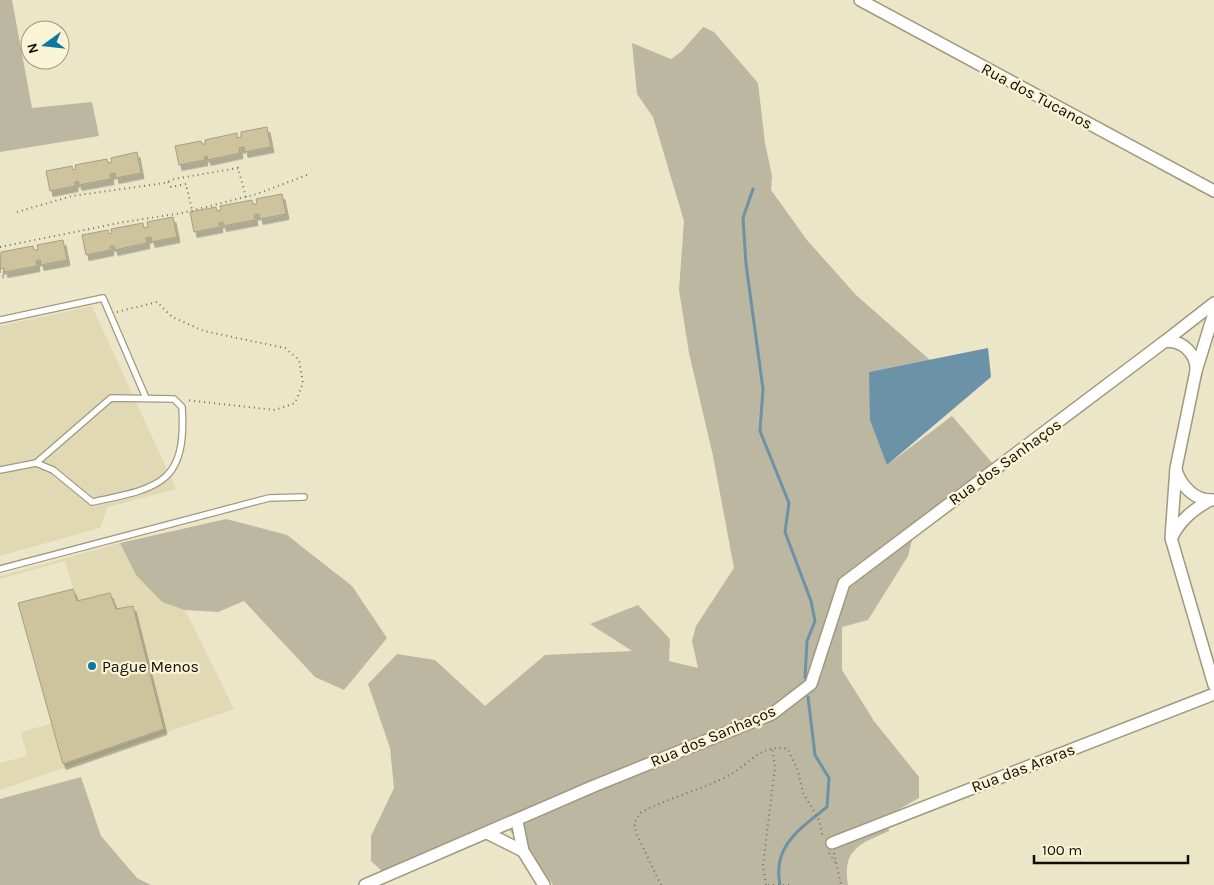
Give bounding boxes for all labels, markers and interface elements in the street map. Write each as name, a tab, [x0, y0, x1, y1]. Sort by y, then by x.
north arrow	[20, 20, 70, 70]
text: N	[23, 41, 42, 55]
street label: Rua dos Tucanos	[978, 59, 1096, 133]
street label: Rua dos Sanhaços	[945, 415, 1065, 509]
place label: Pague Menos	[102, 657, 199, 676]
marker: Pague Menos	[86, 660, 98, 672]
street label: Rua dos Sanhaços	[647, 701, 779, 771]
street label: Rua das Araras	[969, 740, 1077, 796]
scale bar	[1034, 832, 1188, 864]
text: 100 m	[1042, 841, 1082, 859]

